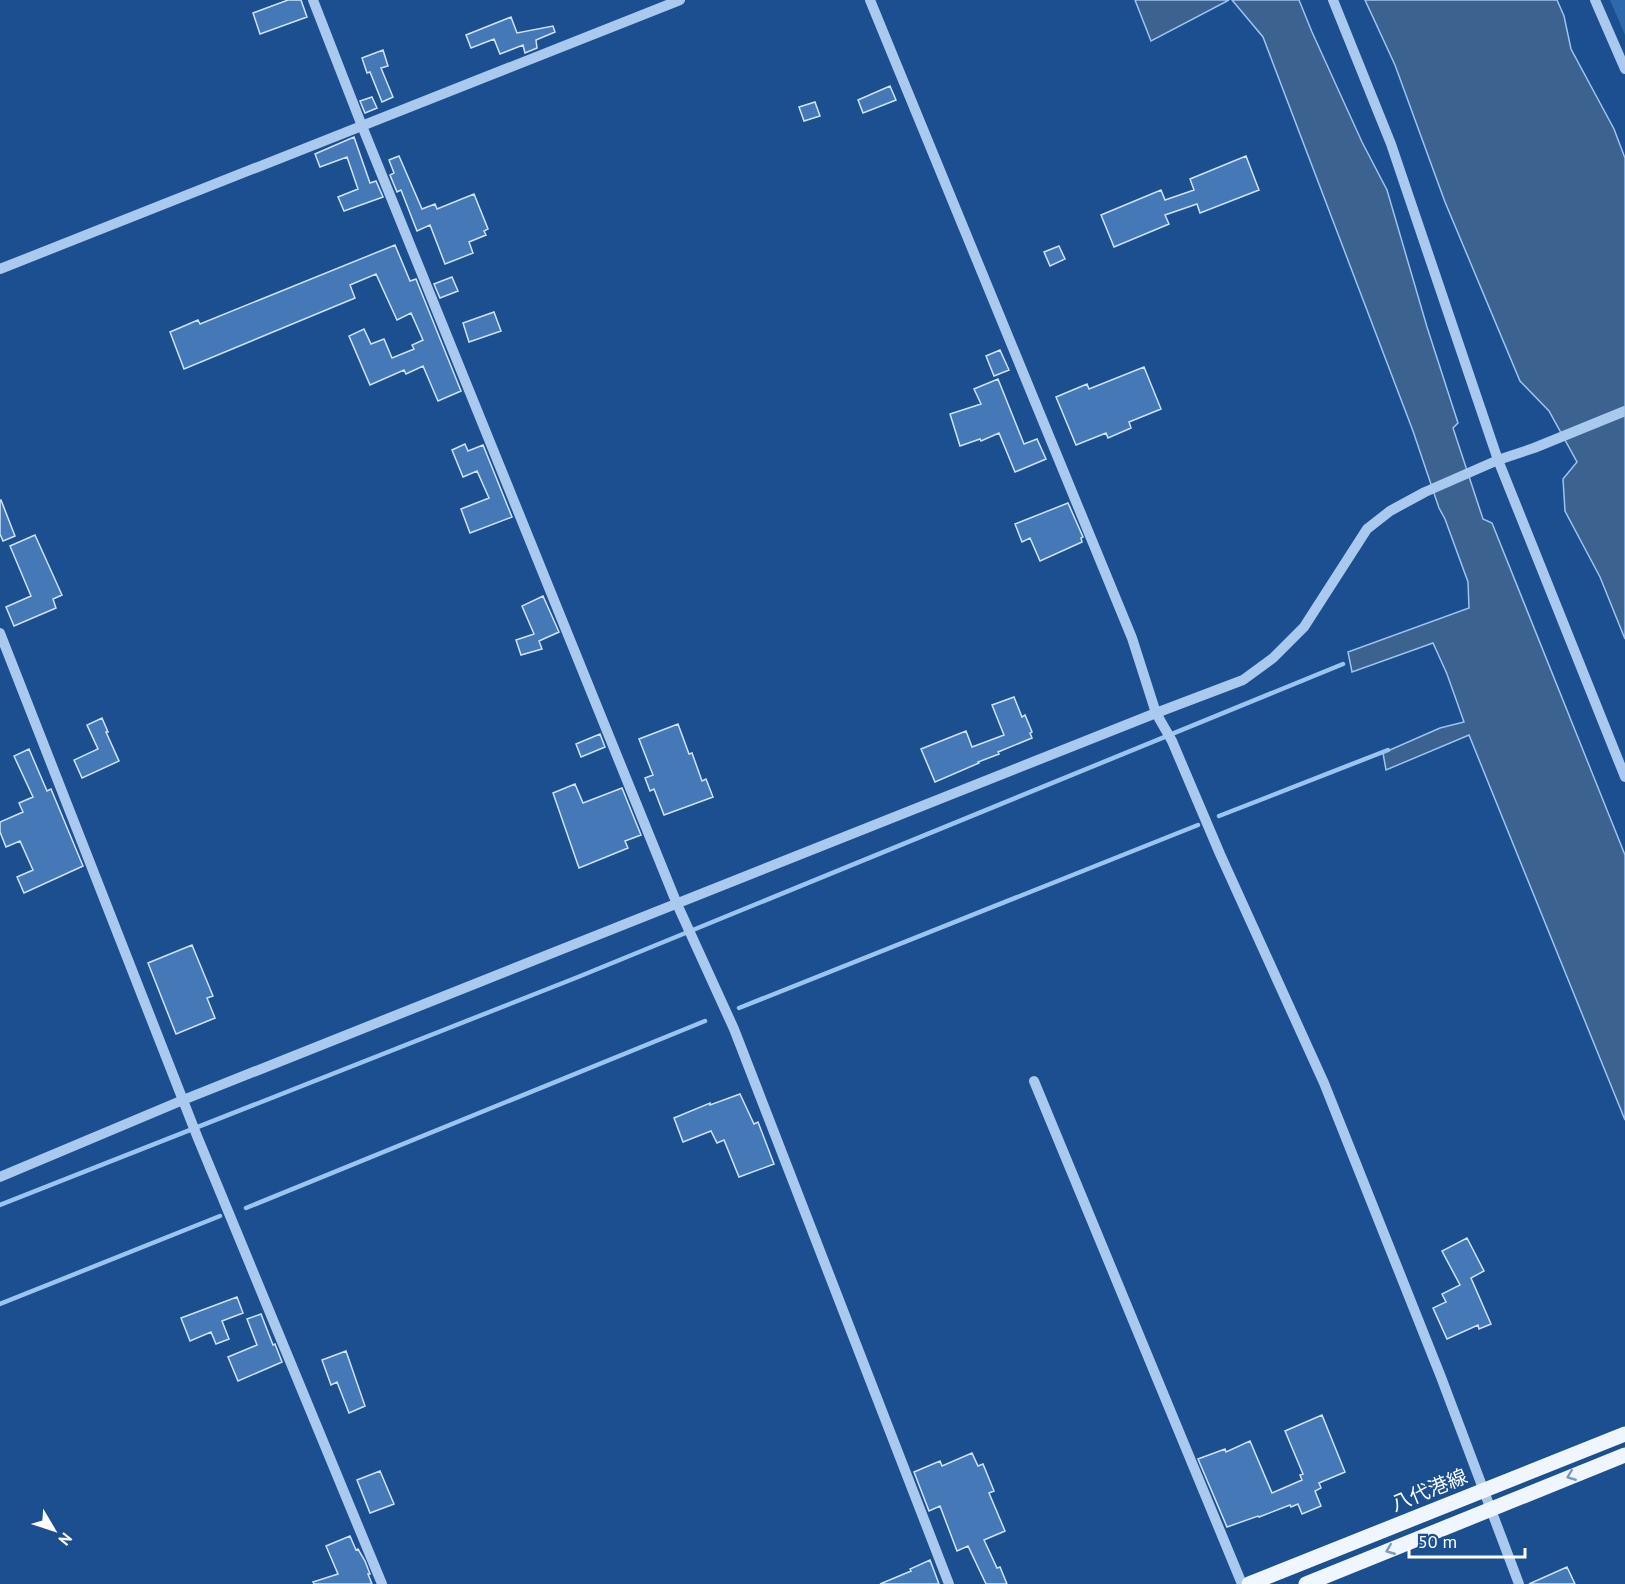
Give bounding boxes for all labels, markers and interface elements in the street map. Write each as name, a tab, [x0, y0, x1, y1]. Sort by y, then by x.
street label: 八代港線	[1387, 1463, 1471, 1517]
one-way arrow	[1566, 1469, 1576, 1482]
north arrow	[24, 1500, 84, 1560]
scale bar	[1409, 1521, 1524, 1559]
text: N	[55, 1529, 77, 1550]
text: 50 m	[1418, 1530, 1457, 1553]
one-way arrow	[1385, 1543, 1396, 1555]

